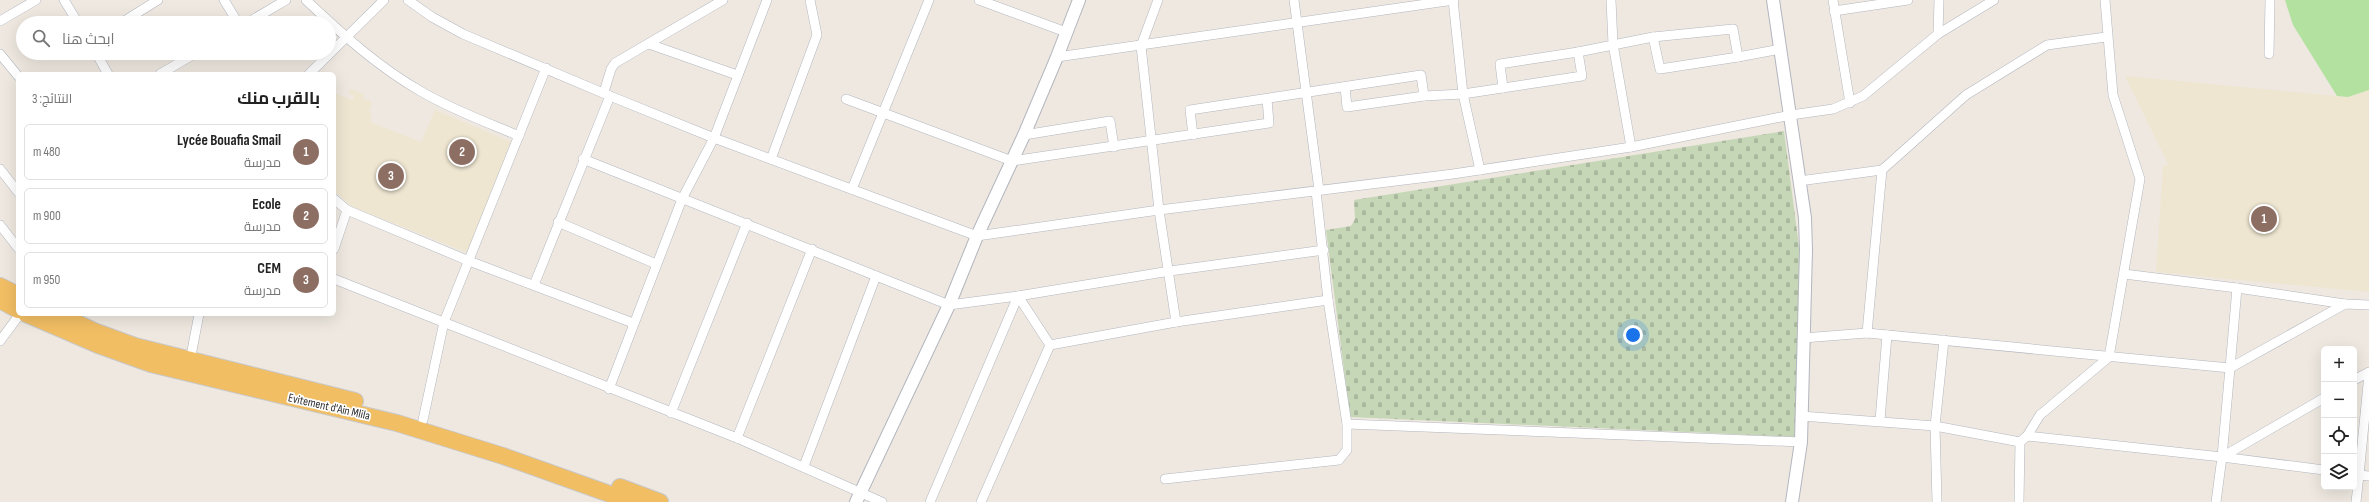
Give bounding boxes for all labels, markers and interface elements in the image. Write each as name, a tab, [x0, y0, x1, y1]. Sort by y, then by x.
search box	[16, 16, 336, 60]
icon: search	[30, 27, 52, 49]
text: ابحث هنا	[62, 30, 115, 49]
text: بالقرب منك	[237, 89, 320, 109]
text: النتائج: 3	[32, 91, 72, 107]
text: Lycée Bouafia Smail	[177, 131, 281, 150]
pin: 2	[449, 137, 475, 167]
text: 480 m	[33, 144, 60, 160]
text: 1	[303, 144, 309, 160]
text: مدرسة	[244, 155, 281, 171]
pin: 3	[378, 161, 404, 191]
text: Ecole	[252, 195, 281, 214]
pin: 1	[2251, 204, 2277, 234]
text: 900 m	[33, 208, 61, 224]
text: 2	[303, 208, 309, 224]
text: مدرسة	[244, 219, 281, 235]
text: CEM	[257, 259, 281, 278]
text: 950 m	[33, 272, 60, 288]
text: 3	[303, 272, 309, 288]
text: مدرسة	[244, 283, 281, 299]
your location	[1623, 325, 1643, 345]
map controls	[2321, 346, 2357, 490]
button: +	[2321, 346, 2357, 382]
button: −	[2321, 382, 2357, 418]
street label: Evitement d'Ain Mlila	[287, 390, 372, 424]
button: locate	[2321, 418, 2357, 454]
button: layers	[2321, 454, 2357, 490]

